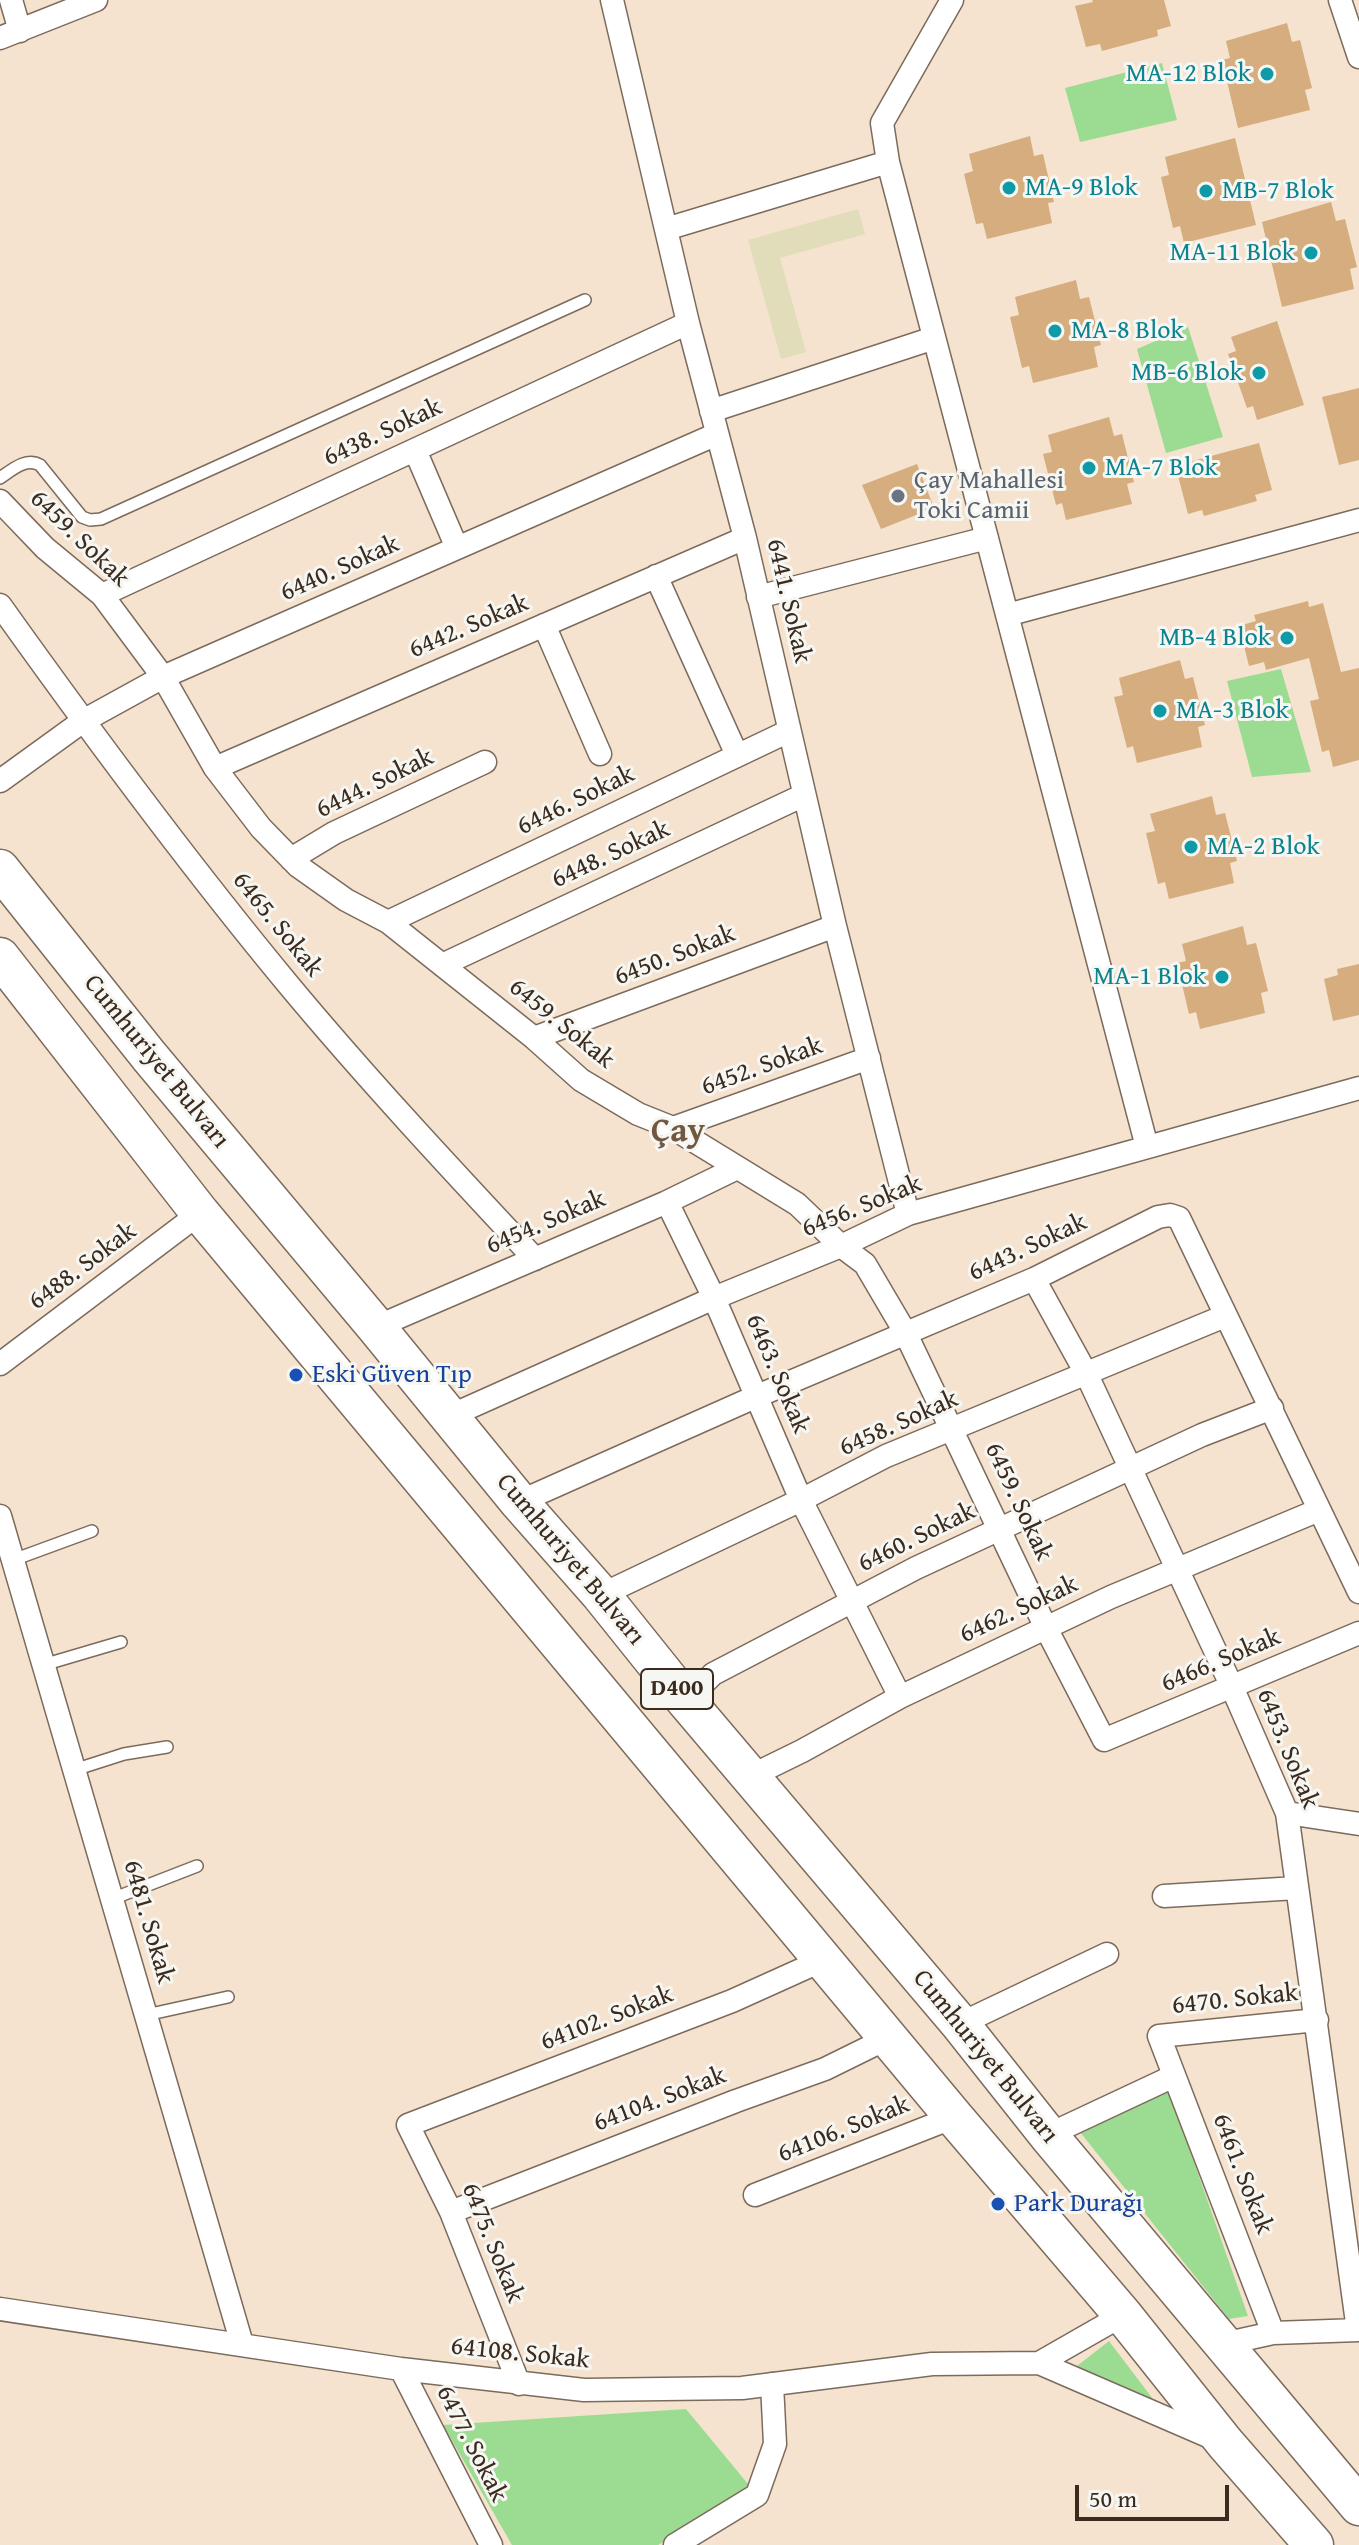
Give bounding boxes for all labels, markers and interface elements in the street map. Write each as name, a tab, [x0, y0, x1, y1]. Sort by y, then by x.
place label: MA-12 Blok	[1126, 58, 1251, 90]
marker: MA-12 Blok	[1258, 65, 1276, 83]
place label: MA-9 Blok	[1025, 172, 1138, 204]
place label: MB-7 Blok	[1222, 175, 1334, 207]
marker: MA-9 Blok	[1000, 179, 1018, 197]
marker: MB-7 Blok	[1197, 182, 1215, 200]
place label: MA-11 Blok	[1170, 237, 1295, 269]
marker: MA-11 Blok	[1302, 244, 1320, 262]
place label: MA-8 Blok	[1071, 315, 1184, 347]
marker: MA-8 Blok	[1046, 322, 1064, 340]
place label: MB-6 Blok	[1131, 357, 1243, 389]
marker: MB-6 Blok	[1250, 364, 1268, 382]
street label: 6438. Sokak	[319, 392, 447, 474]
place label: MA-7 Blok	[1105, 452, 1218, 484]
marker: MA-7 Blok	[1080, 459, 1098, 477]
place label: Çay Mahallesi Toki Camii	[914, 465, 1064, 526]
street label: 6459. Sokak	[23, 484, 135, 594]
marker: Çay Mahallesi Toki Camii	[889, 487, 907, 505]
street label: 6440. Sokak	[276, 529, 404, 609]
street label: 6441. Sokak	[759, 536, 817, 666]
street label: 6442. Sokak	[405, 588, 533, 666]
place label: MB-4 Blok	[1159, 622, 1271, 654]
marker: MB-4 Blok	[1278, 629, 1296, 647]
place label: MA-3 Blok	[1176, 695, 1289, 727]
marker: MA-3 Blok	[1151, 702, 1169, 720]
street label: 6444. Sokak	[311, 742, 439, 826]
street label: 6446. Sokak	[512, 759, 640, 843]
street label: 6448. Sokak	[547, 814, 675, 896]
place label: MA-2 Blok	[1207, 831, 1320, 863]
marker: MA-2 Blok	[1182, 838, 1200, 856]
street label: 6465. Sokak	[225, 866, 329, 984]
street label: 6450. Sokak	[610, 919, 740, 993]
place label: MA-1 Blok	[1093, 961, 1206, 993]
marker: MA-1 Blok	[1213, 968, 1231, 986]
street label: Cumhuriyet Bulvarı	[76, 969, 236, 1155]
street label: 6459. Sokak	[502, 972, 620, 1076]
street label: 6452. Sokak	[697, 1031, 827, 1103]
district label: Çay	[651, 1112, 705, 1152]
street label: 6456. Sokak	[797, 1169, 927, 1245]
street label: 6454. Sokak	[482, 1184, 610, 1262]
street label: 6443. Sokak	[964, 1207, 1092, 1289]
street label: 6488. Sokak	[23, 1216, 143, 1318]
street label: 6463. Sokak	[738, 1310, 816, 1438]
place label: Eski Güven Tıp	[312, 1359, 472, 1391]
marker: Eski Güven Tıp	[287, 1366, 305, 1384]
street label: 6458. Sokak	[835, 1384, 963, 1464]
street label: 6459. Sokak	[977, 1438, 1059, 1566]
street label: Cumhuriyet Bulvarı	[489, 1468, 651, 1652]
street label: 6460. Sokak	[853, 1496, 981, 1580]
street label: 6462. Sokak	[955, 1569, 1083, 1651]
street label: 6466. Sokak	[1157, 1622, 1285, 1700]
road number: D400	[641, 1669, 713, 1709]
street label: 6453. Sokak	[1249, 1684, 1325, 1814]
street label: 6481. Sokak	[116, 1857, 180, 1987]
street label: Cumhuriyet Bulvarı	[905, 1964, 1065, 2150]
street label: 6470. Sokak	[1170, 1978, 1300, 2022]
street label: 64102. Sokak	[536, 1979, 678, 2059]
street label: 64104. Sokak	[589, 2060, 731, 2140]
street label: 64106. Sokak	[774, 2089, 914, 2171]
street label: 6461. Sokak	[1205, 2109, 1279, 2239]
street label: 6475. Sokak	[454, 2178, 530, 2308]
place label: Park Durağı	[1014, 2188, 1143, 2220]
marker: Park Durağı	[989, 2195, 1007, 2213]
street label: 64108. Sokak	[449, 2331, 591, 2377]
street label: 6477. Sokak	[428, 2380, 514, 2508]
scale bar	[1079, 2469, 1233, 2519]
text: 50 m	[1089, 2481, 1137, 2516]

